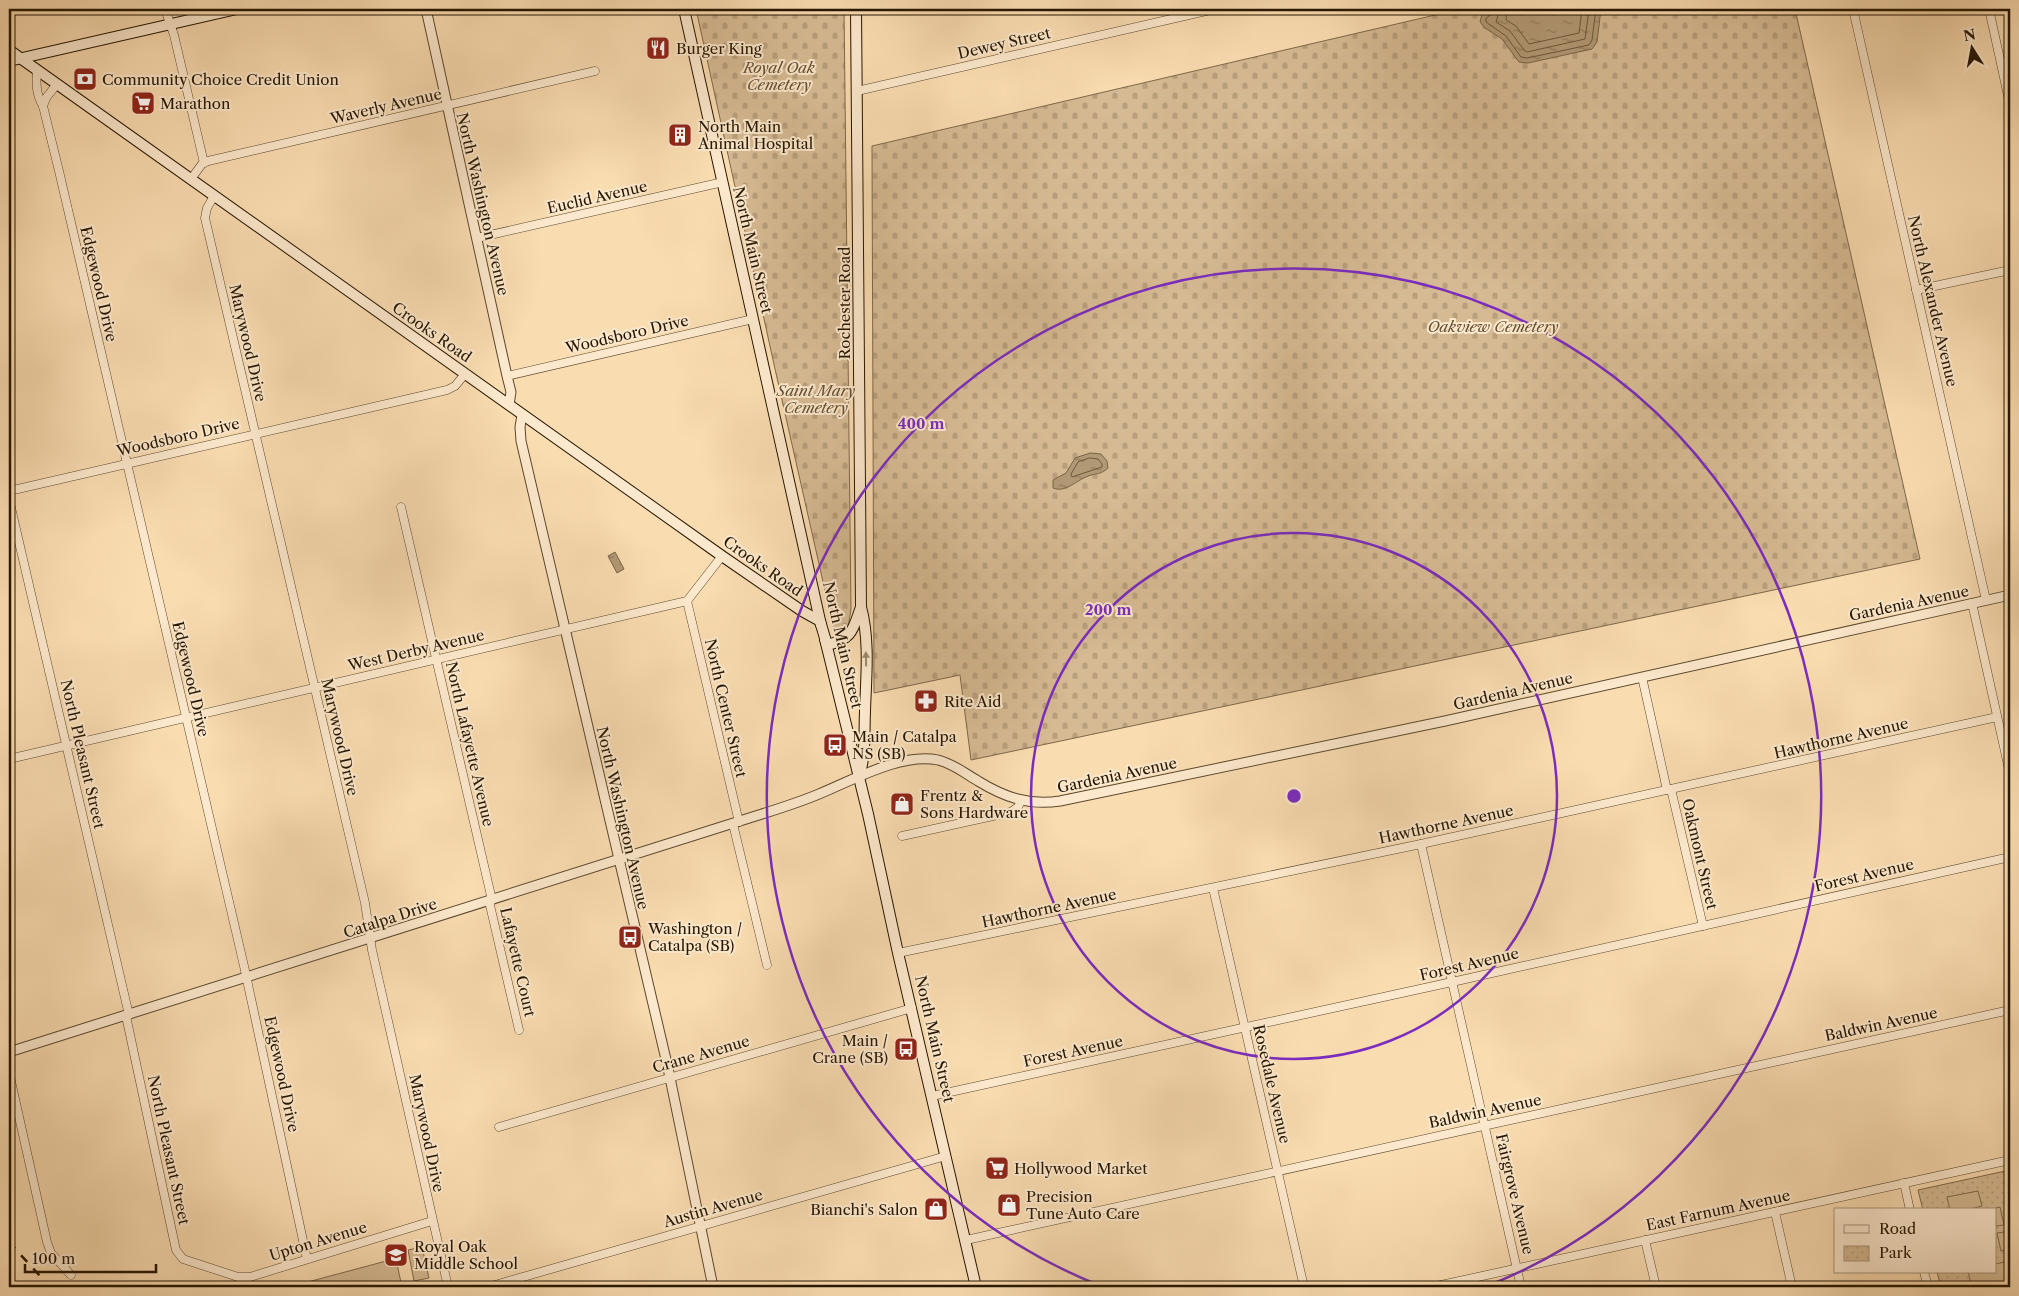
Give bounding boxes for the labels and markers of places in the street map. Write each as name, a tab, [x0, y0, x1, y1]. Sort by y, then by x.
restaurant icon: Burger King	[645, 35, 671, 61]
place label: Burger King	[676, 39, 762, 58]
bank icon: Community Choice Credit Union	[72, 66, 98, 92]
place label: Community Choice Credit Union	[102, 70, 339, 89]
supermarket icon: Marathon	[130, 90, 156, 116]
place label: Marathon	[160, 94, 231, 113]
place label: North Main Animal Hospital	[697, 117, 814, 153]
building icon: North Main Animal Hospital	[667, 122, 693, 148]
pharmacy icon: Rite Aid	[913, 688, 939, 714]
place label: Rite Aid	[944, 692, 1001, 711]
place label: Main / Catalpa NS (SB)	[852, 727, 957, 763]
bus stop icon: Main / Catalpa NS (SB)	[822, 732, 848, 758]
place label: Frentz & Sons Hardware	[920, 786, 1028, 822]
centre of rings	[1285, 787, 1303, 805]
shop icon: Frentz & Sons Hardware	[889, 791, 915, 817]
place label: Washington / Catalpa (SB)	[647, 919, 742, 955]
bus stop icon: Washington / Catalpa (SB)	[617, 924, 643, 950]
place label: Main / Crane (SB)	[812, 1031, 888, 1067]
bus stop icon: Main / Crane (SB)	[893, 1036, 919, 1062]
supermarket icon: Hollywood Market	[984, 1155, 1010, 1181]
place label: Hollywood Market	[1014, 1159, 1148, 1178]
place label: Precision Tune Auto Care	[1026, 1187, 1140, 1223]
shop icon: Precision Tune Auto Care	[996, 1192, 1022, 1218]
shop icon: Bianchi's Salon	[923, 1196, 949, 1222]
place label: Bianchi's Salon	[810, 1200, 919, 1219]
place label: Royal Oak Middle School	[414, 1237, 518, 1273]
school or university icon: Royal Oak Middle School	[383, 1242, 409, 1268]

